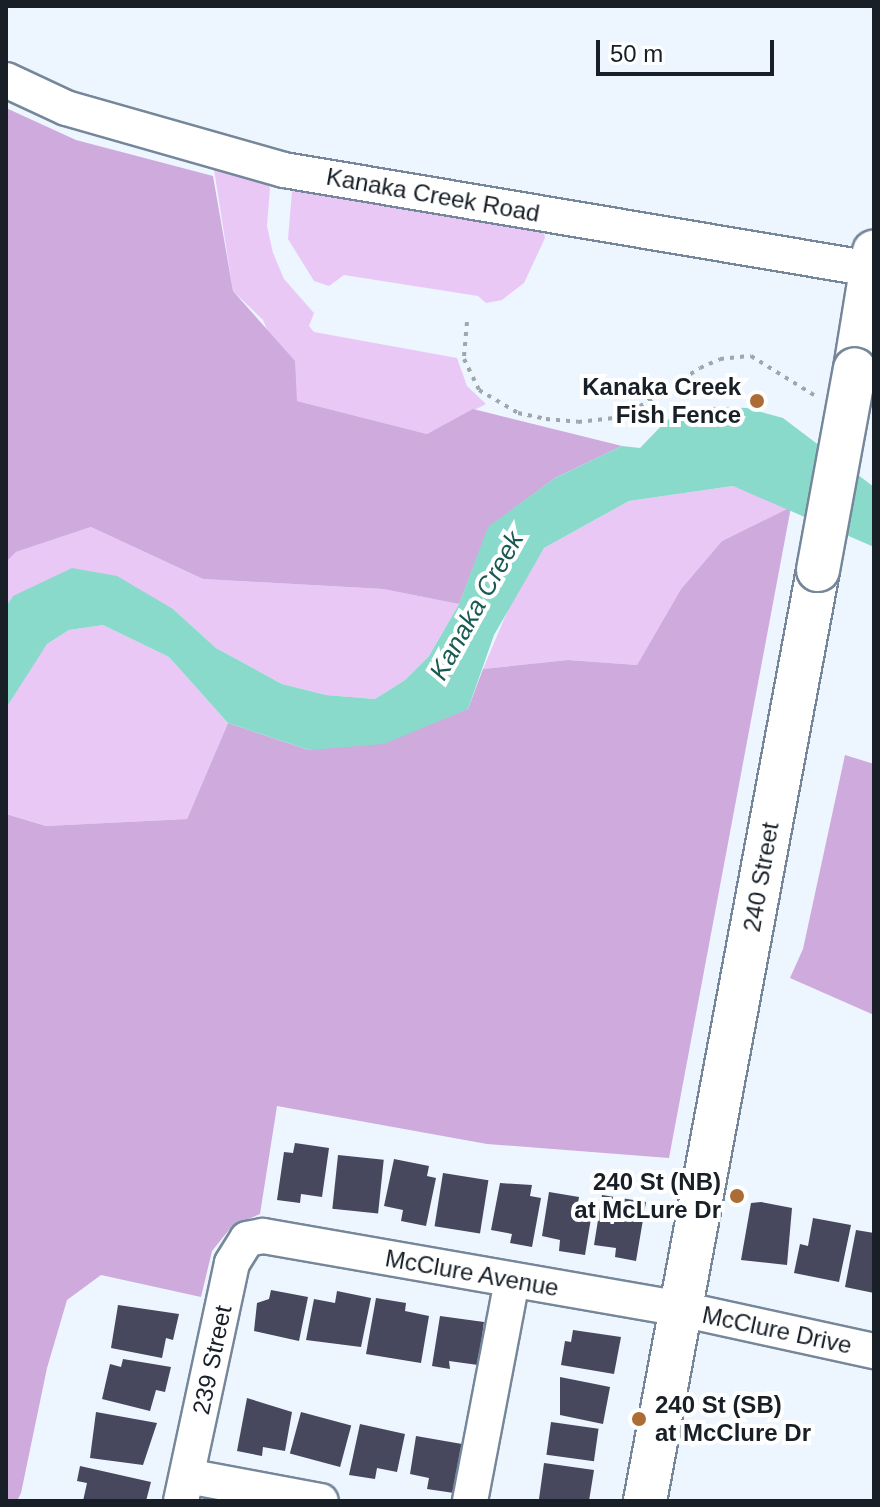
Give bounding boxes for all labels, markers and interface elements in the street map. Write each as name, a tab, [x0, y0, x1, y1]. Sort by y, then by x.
scale bar	[600, 24, 778, 74]
text: 50 m	[610, 40, 663, 67]
street label: Kanaka Creek Road	[324, 162, 542, 228]
place label: Kanaka Creek Fish Fence	[582, 373, 741, 429]
marker: Kanaka Creek Fish Fence	[748, 392, 766, 410]
water label: Kanaka Creek	[423, 526, 531, 686]
street label: 240 Street	[737, 820, 785, 934]
place label: 240 St (NB) at McLure Dr	[574, 1168, 721, 1224]
marker: 240 St (NB) at McLure Dr	[728, 1187, 746, 1205]
street label: McClure Avenue	[382, 1243, 562, 1303]
street label: McClure Drive	[700, 1300, 854, 1360]
street label: 239 Street	[186, 1303, 238, 1417]
place label: 240 St (SB) at McClure Dr	[655, 1391, 811, 1447]
marker: 240 St (SB) at McClure Dr	[630, 1410, 648, 1428]

